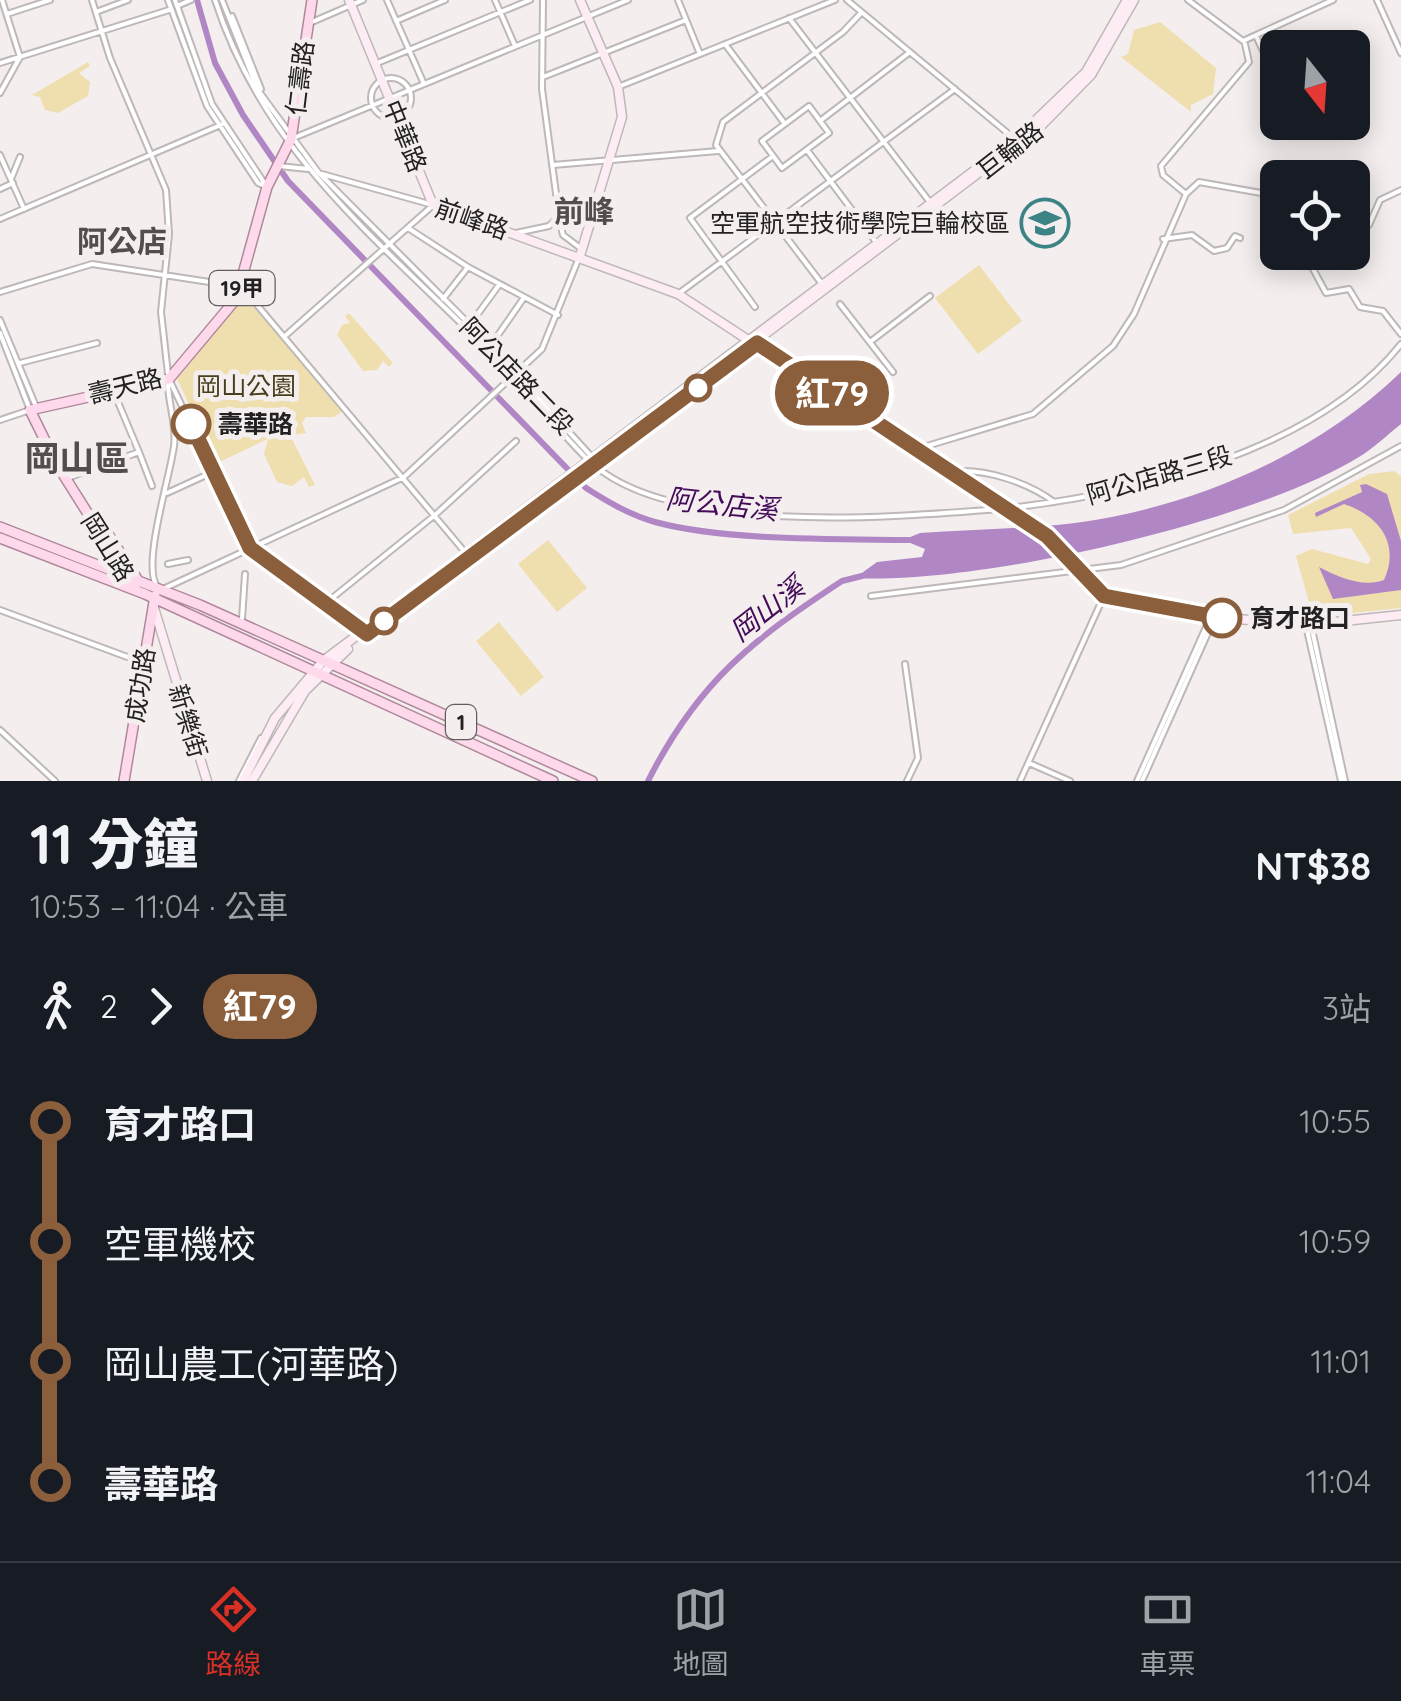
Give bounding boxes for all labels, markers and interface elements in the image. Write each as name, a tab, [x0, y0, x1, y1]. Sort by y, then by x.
north arrow	[1260, 30, 1370, 140]
map controls	[1260, 30, 1370, 270]
street label: 仁壽路	[280, 39, 319, 117]
street label: 中華路	[377, 95, 434, 176]
street label: 巨輪路	[971, 114, 1049, 185]
button: locate	[1260, 160, 1370, 270]
street label: 前峰路	[432, 192, 513, 245]
district label: 前峰	[554, 192, 614, 230]
school or university icon: 空軍航空技術學院巨輪校區	[1019, 197, 1071, 249]
place label: 空軍航空技術學院巨輪校區	[710, 207, 1010, 238]
district label: 阿公店	[77, 222, 167, 260]
road number: 19甲	[210, 271, 274, 305]
street label: 阿公店路二段	[454, 311, 581, 440]
line badge: 紅79	[774, 360, 890, 426]
street label: 壽天路	[85, 361, 165, 410]
park label: 岡山公園	[196, 370, 296, 401]
text: 紅79	[795, 371, 869, 415]
unlabelled marker	[685, 375, 711, 401]
marker: 壽華路	[172, 405, 210, 443]
place label: 壽華路	[218, 408, 293, 439]
district label: 岡山區	[24, 436, 130, 480]
street label: 阿公店路三段	[1082, 439, 1235, 510]
water label: 阿公店溪	[665, 480, 784, 527]
street label: 岡山路	[75, 507, 141, 587]
water label: 岡山溪	[723, 567, 814, 648]
marker: 育才路口	[1203, 599, 1241, 637]
place label: 育才路口	[1250, 602, 1350, 633]
unlabelled marker	[371, 608, 397, 634]
street label: 成功路	[118, 645, 161, 724]
street label: 新樂街	[163, 680, 214, 761]
road number: 1	[446, 705, 476, 739]
text: 11 分鐘	[30, 809, 198, 878]
text: NT$38	[1255, 842, 1371, 890]
text: 10:53 – 11:04 · 公車	[30, 886, 288, 926]
icon: walk	[30, 979, 85, 1034]
icon: forward	[133, 979, 188, 1034]
text: 紅79	[223, 984, 297, 1028]
text: 2	[100, 986, 118, 1026]
text: 3站	[1322, 988, 1371, 1028]
text: 育才路口	[104, 1100, 256, 1148]
text: 10:55	[1299, 1101, 1371, 1141]
text: 空軍機校	[104, 1220, 256, 1268]
text: 10:59	[1299, 1221, 1371, 1261]
text: 岡山農工(河華路)	[104, 1340, 398, 1388]
text: 11:01	[1310, 1341, 1371, 1381]
text: 壽華路	[104, 1460, 218, 1508]
text: 11:04	[1305, 1461, 1371, 1501]
tab: 路線	[205, 1582, 262, 1682]
tab: 地圖	[672, 1582, 729, 1682]
tab: 車票	[1139, 1582, 1196, 1682]

